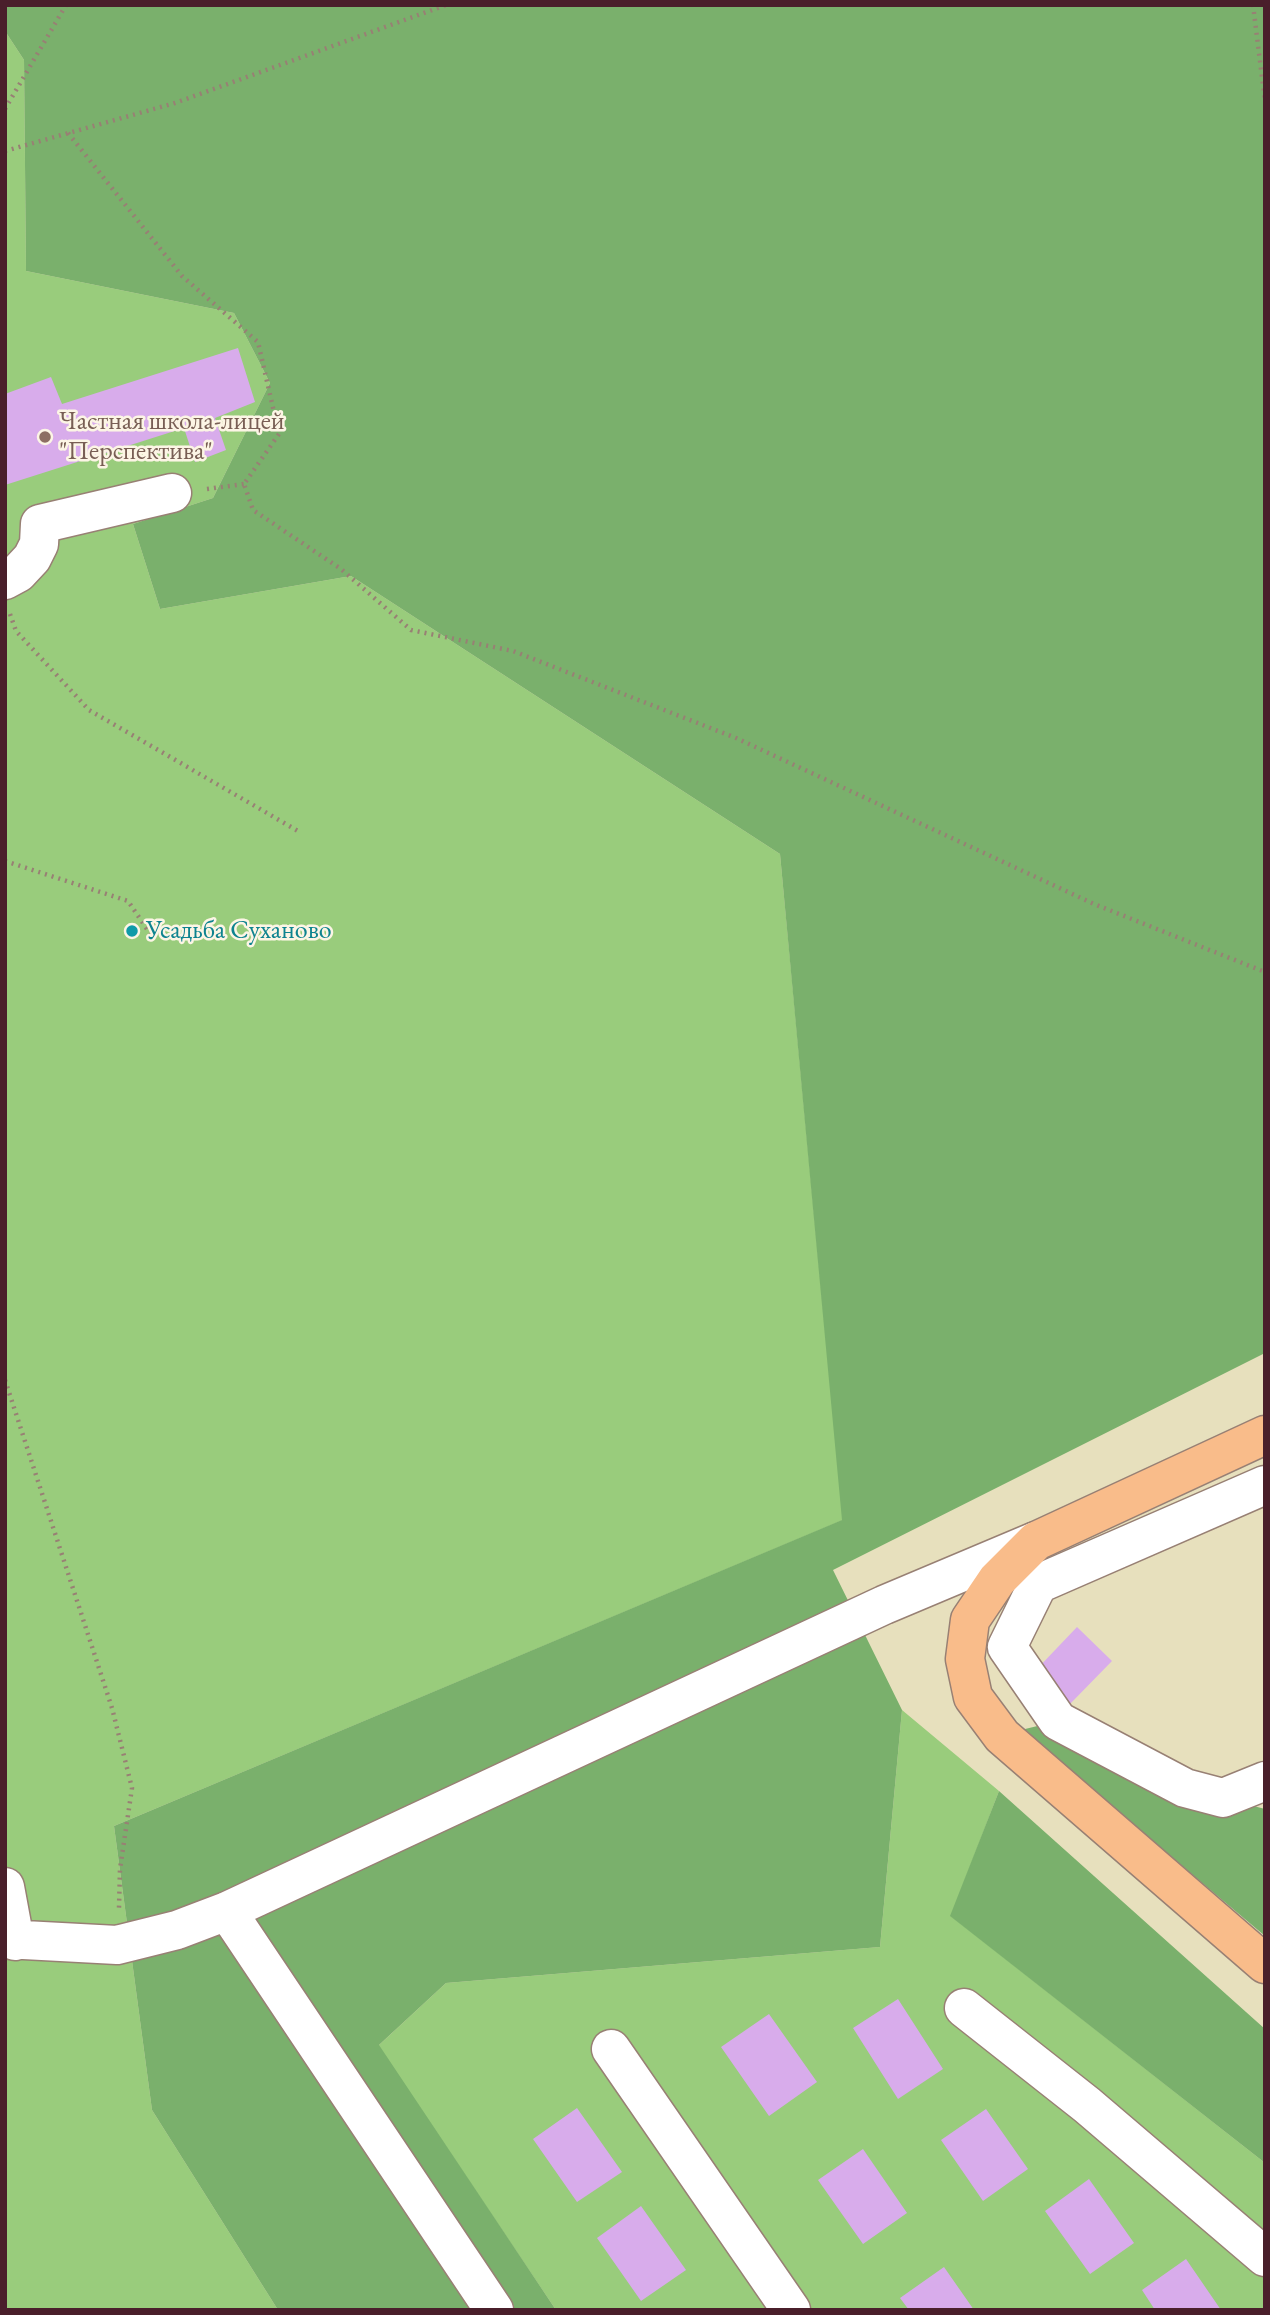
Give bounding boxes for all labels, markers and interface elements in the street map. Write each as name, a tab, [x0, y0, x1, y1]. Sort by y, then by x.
place label: Частная школа-лицей "Перспектива"	[59, 406, 285, 467]
marker: Частная школа-лицей "Перспектива"	[37, 429, 53, 445]
place label: Усадьба Суханово	[146, 915, 332, 947]
marker: Усадьба Суханово	[124, 923, 140, 939]

